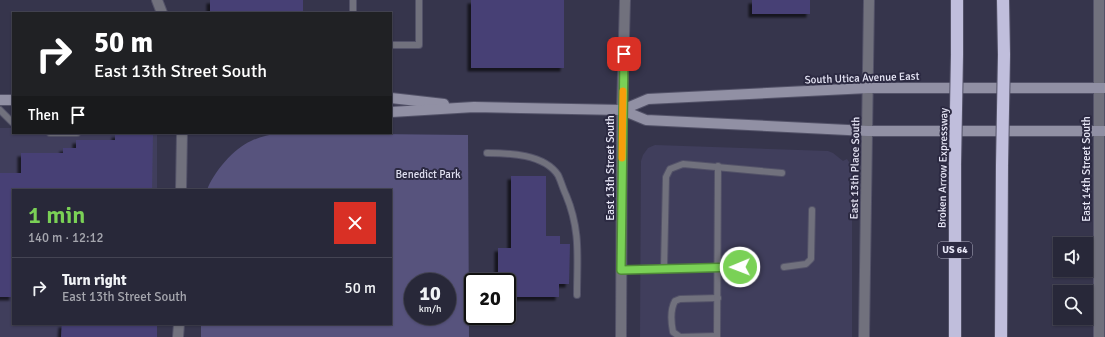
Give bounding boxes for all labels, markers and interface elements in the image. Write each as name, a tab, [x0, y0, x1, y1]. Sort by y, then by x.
text: 50 m	[94, 26, 153, 60]
icon: right	[28, 28, 80, 80]
pin	[607, 37, 641, 71]
icon: arrive	[613, 43, 635, 65]
text: East 13th Street South	[94, 60, 267, 82]
street label: South Utica Avenue East	[804, 69, 920, 86]
icon: arrive	[67, 104, 89, 126]
text: Then	[28, 106, 59, 124]
street label: Broken Arrow Expressway	[935, 107, 951, 228]
street label: East 13th Street South	[604, 115, 617, 221]
street label: East 14th Street South	[1080, 116, 1093, 222]
street label: East 13th Place South	[848, 117, 862, 219]
park label: Benedict Park	[395, 168, 461, 181]
text: 1 min	[28, 200, 85, 230]
button: close	[334, 202, 376, 244]
text: 140 m · 12:12	[28, 230, 104, 246]
map controls	[1053, 237, 1093, 325]
button: sound	[1053, 237, 1093, 277]
road number: US 64	[938, 242, 972, 258]
position arrow	[719, 246, 761, 288]
text: Turn right	[62, 271, 127, 289]
speed limit sign: 20	[464, 273, 516, 325]
icon: right	[28, 277, 50, 299]
text: 50 m	[345, 279, 376, 297]
text: 10	[419, 281, 441, 306]
button: search	[1053, 285, 1093, 325]
text: East 13th Street South	[62, 289, 187, 305]
text: km/h	[419, 303, 441, 315]

